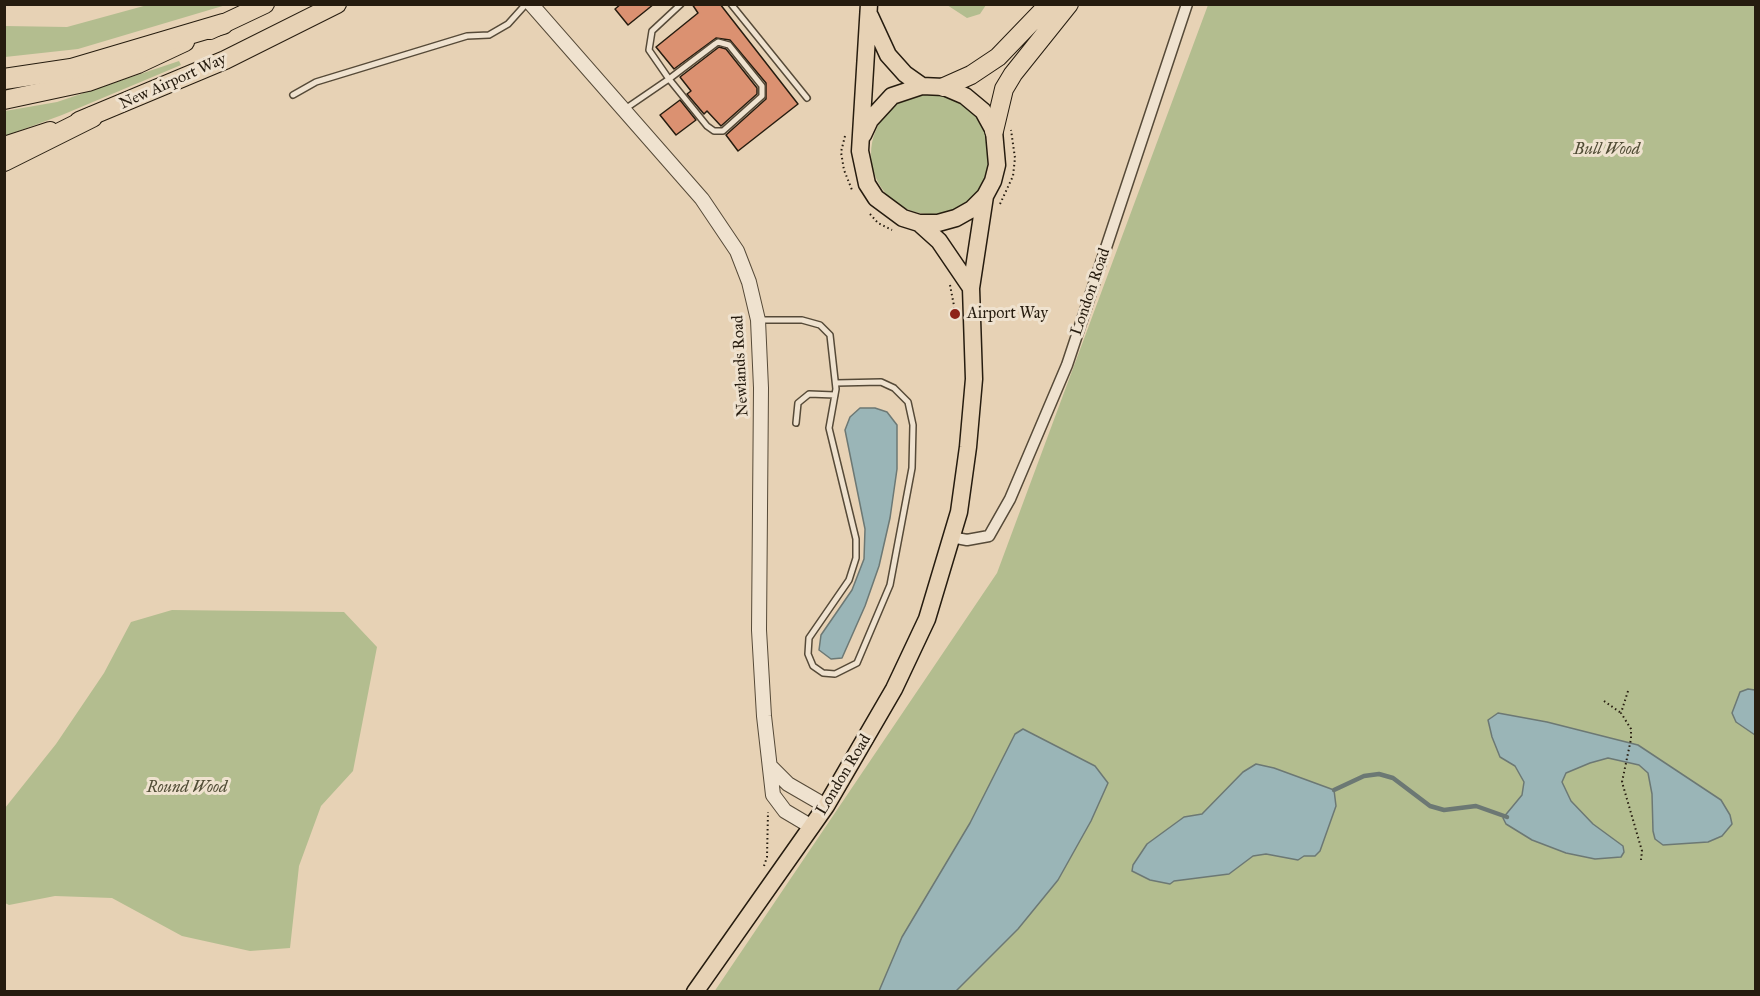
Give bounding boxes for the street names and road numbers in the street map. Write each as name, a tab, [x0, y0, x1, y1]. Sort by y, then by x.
street label: New Airport Way	[117, 50, 229, 114]
street label: London Road	[1067, 246, 1115, 338]
street label: Newlands Road	[729, 315, 753, 417]
street label: London Road	[812, 731, 876, 819]

